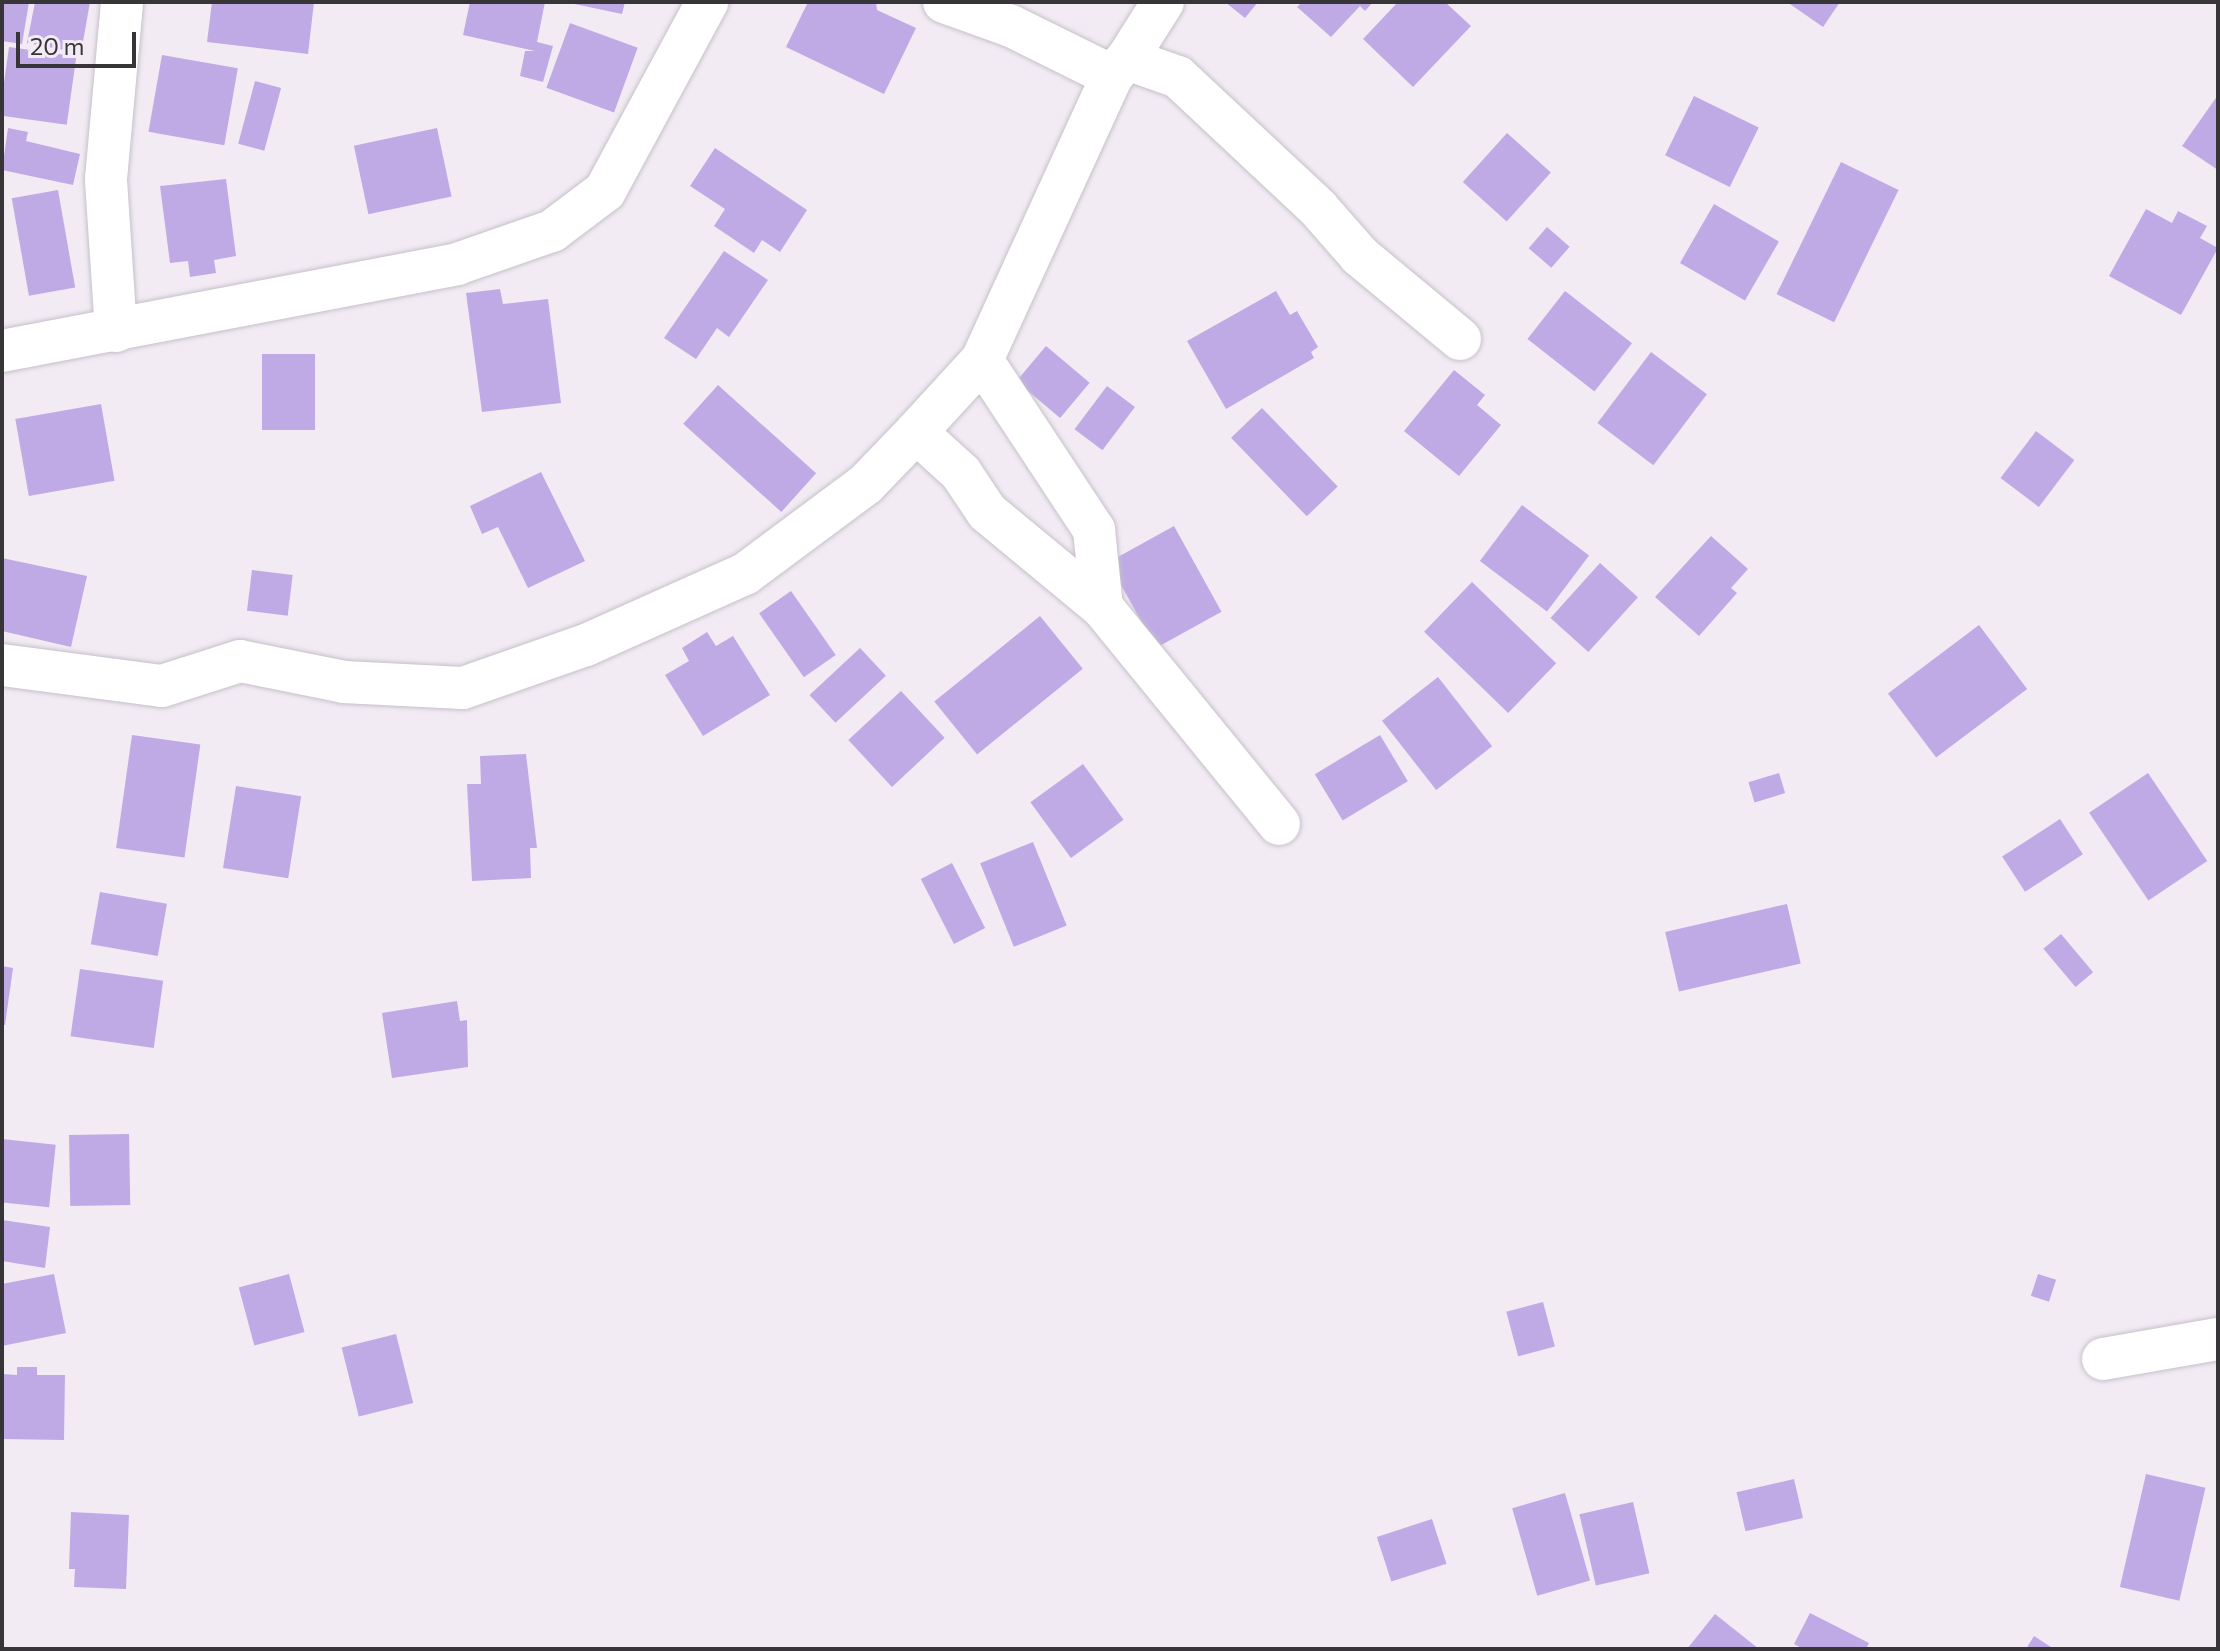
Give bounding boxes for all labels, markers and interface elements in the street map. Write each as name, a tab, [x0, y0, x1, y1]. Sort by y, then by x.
scale bar	[20, 16, 140, 66]
text: 20 m	[30, 31, 84, 60]

